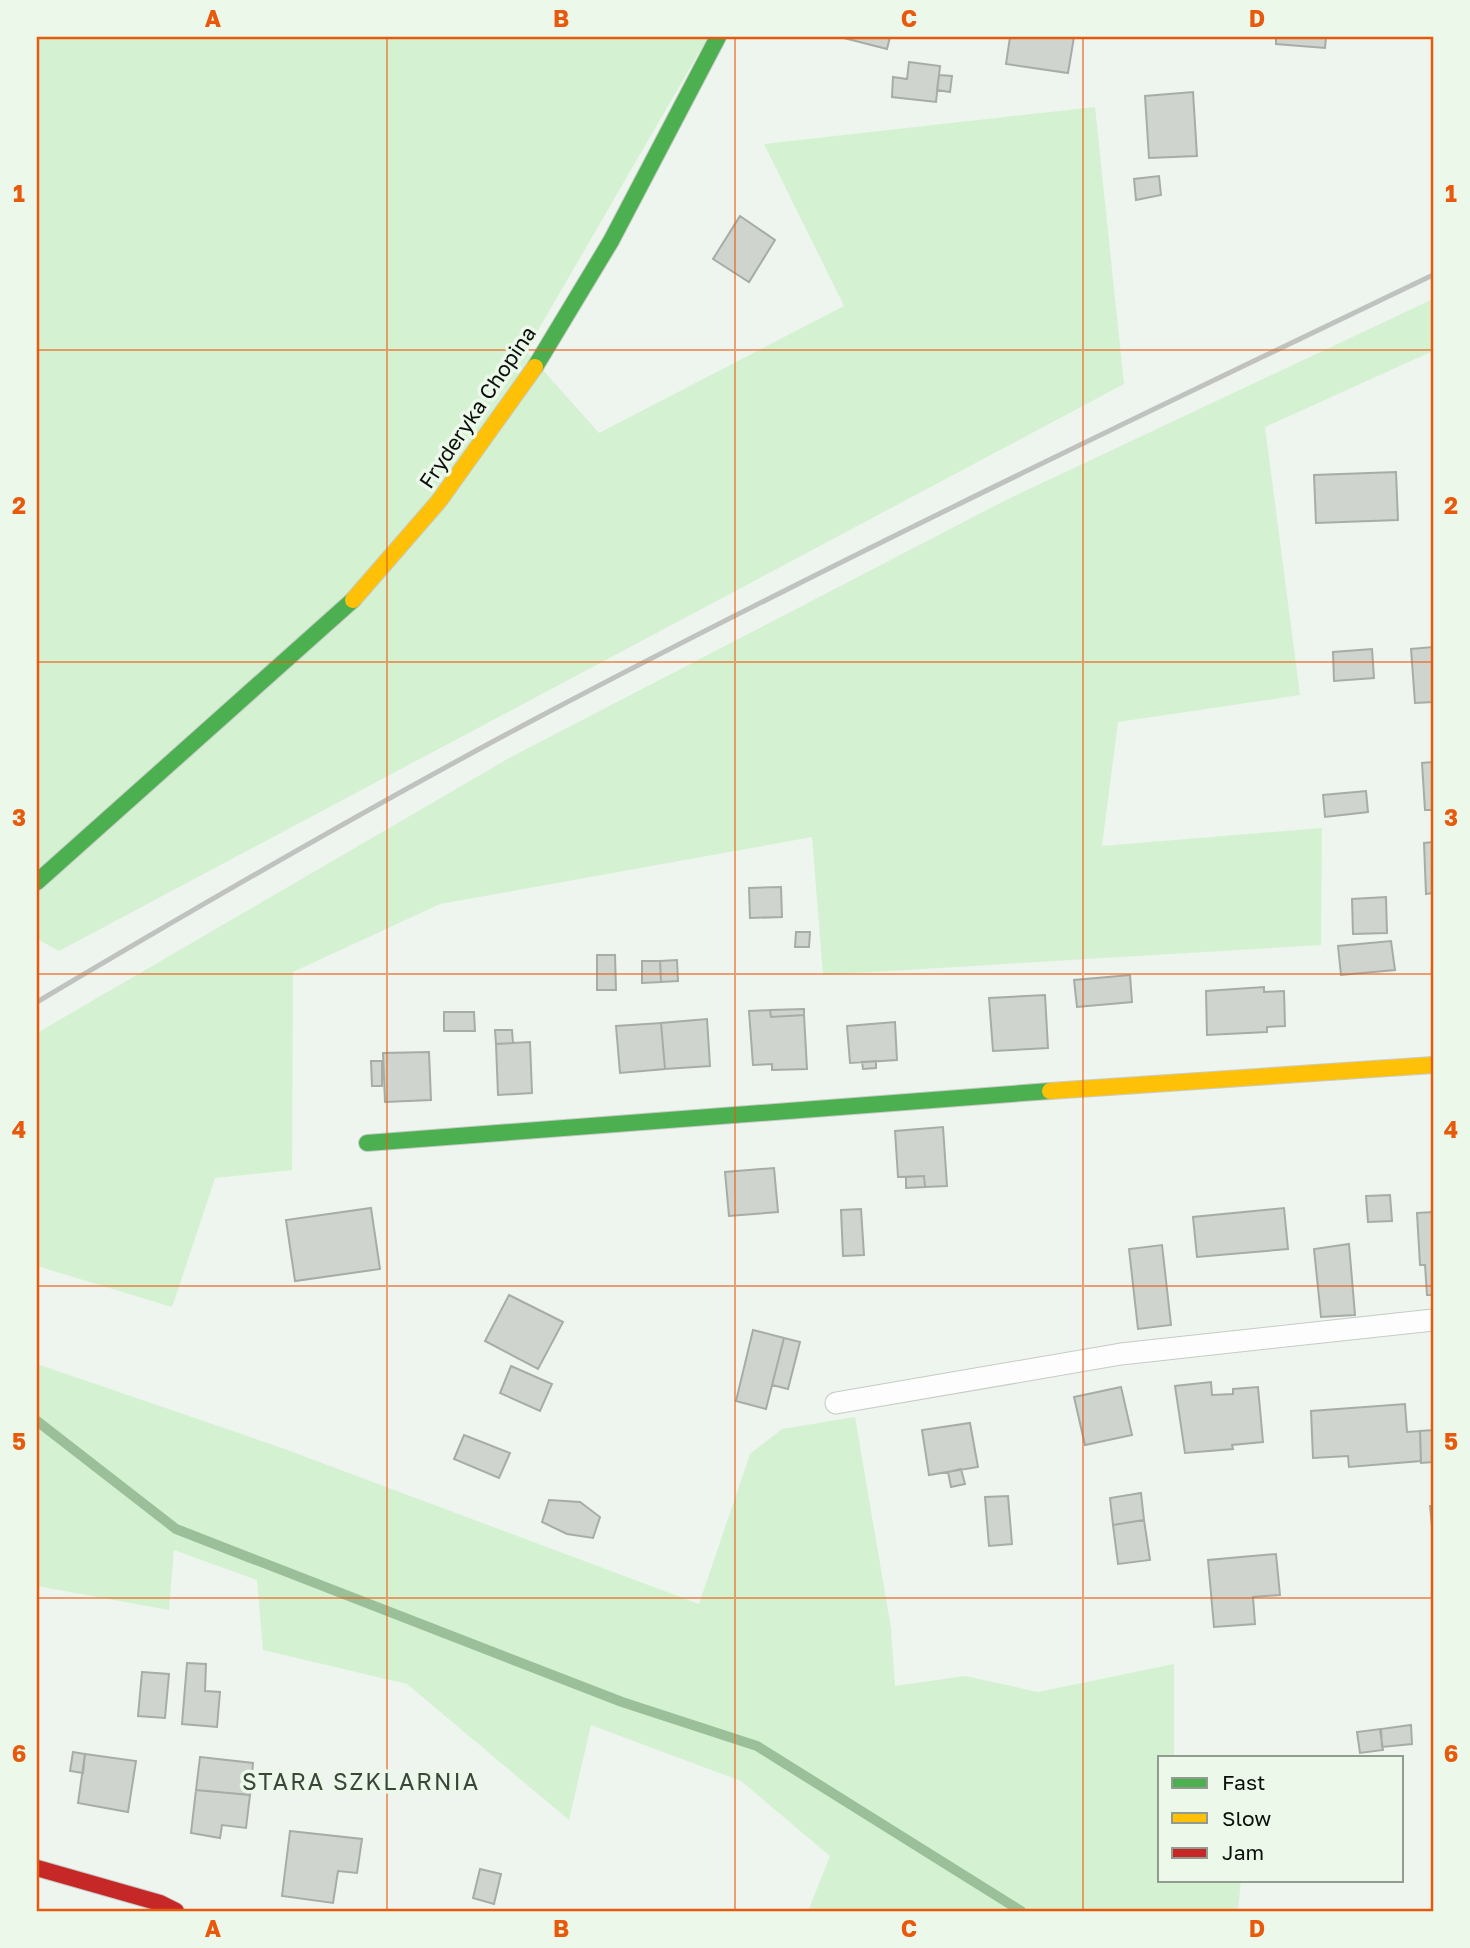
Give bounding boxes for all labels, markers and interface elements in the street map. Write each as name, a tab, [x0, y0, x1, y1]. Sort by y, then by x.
text: A	[205, 4, 222, 32]
text: B	[553, 4, 569, 32]
text: C	[901, 4, 917, 32]
text: D	[1249, 4, 1265, 32]
text: 1	[13, 179, 25, 207]
text: 1	[1445, 179, 1457, 207]
street label: Fryderyka Chopina	[413, 321, 541, 493]
text: 2	[12, 491, 26, 519]
text: 2	[1444, 491, 1458, 519]
text: 3	[12, 803, 26, 831]
text: 3	[1444, 803, 1458, 831]
text: 4	[12, 1115, 26, 1143]
text: 4	[1444, 1115, 1458, 1143]
text: 5	[12, 1427, 26, 1455]
text: 5	[1444, 1427, 1458, 1455]
text: 6	[12, 1739, 26, 1767]
text: 6	[1444, 1739, 1458, 1767]
legend	[1158, 1756, 1404, 1882]
district label: STARA SZKLARNIA	[242, 1767, 480, 1795]
text: Fast	[1222, 1769, 1265, 1795]
text: Slow	[1222, 1805, 1271, 1831]
text: Jam	[1222, 1839, 1264, 1865]
text: A	[205, 1914, 222, 1942]
text: B	[553, 1914, 569, 1942]
text: C	[901, 1914, 917, 1942]
text: D	[1249, 1914, 1265, 1942]

